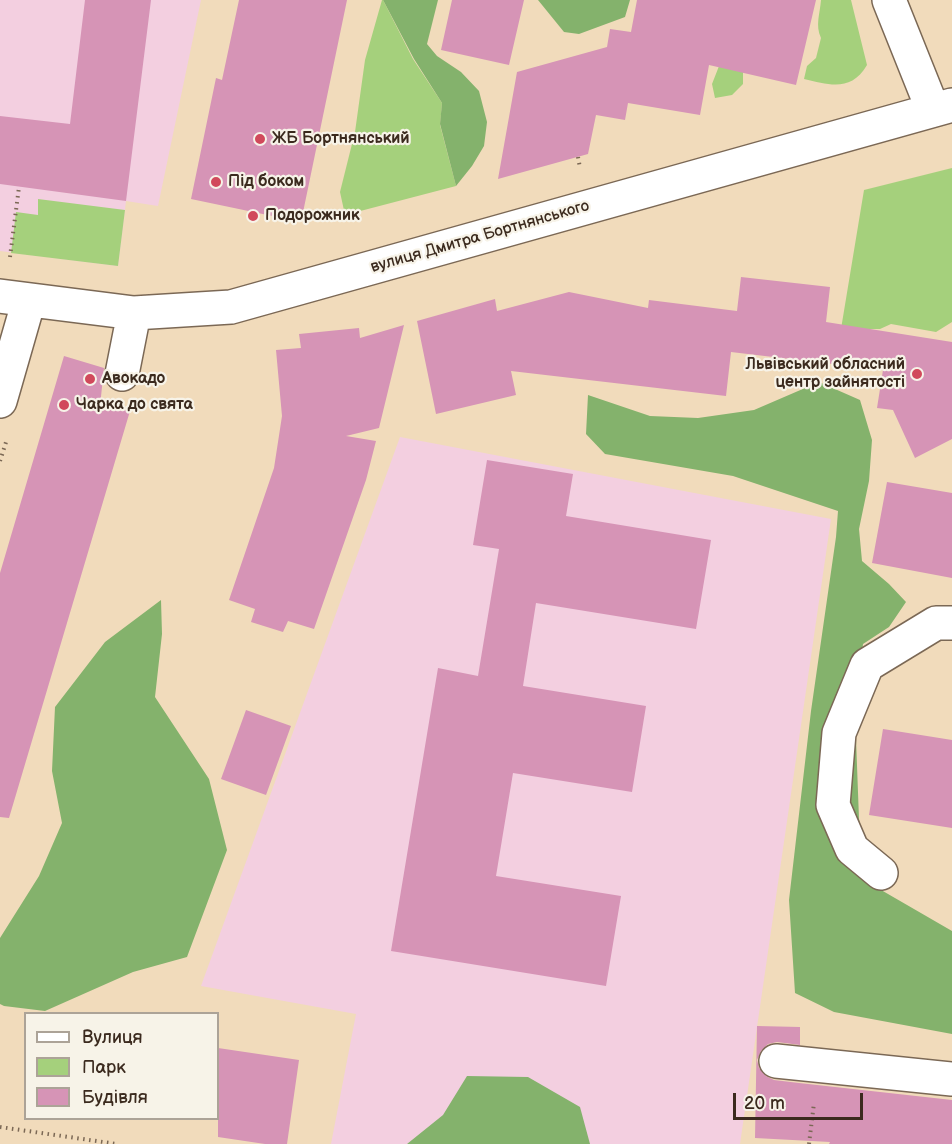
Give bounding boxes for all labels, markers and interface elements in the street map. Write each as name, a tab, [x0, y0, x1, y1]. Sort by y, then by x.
place label: ЖБ Бортнянський	[272, 129, 410, 149]
marker: ЖБ Бортнянський	[253, 132, 267, 146]
place label: Під боком	[228, 172, 304, 192]
marker: Під боком	[209, 175, 223, 189]
street label: вулиця Дмитра Бортнянського	[368, 197, 592, 277]
place label: Подорожник	[265, 206, 360, 226]
marker: Подорожник	[246, 209, 260, 223]
place label: Львівський обласний центр зайнятості	[746, 355, 905, 393]
marker: Львівський обласний центр зайнятості	[910, 367, 924, 381]
place label: Авокадо	[102, 369, 165, 389]
marker: Авокадо	[83, 372, 97, 386]
place label: Чарка до свята	[76, 395, 193, 415]
marker: Чарка до свята	[57, 398, 71, 412]
legend	[24, 1012, 219, 1120]
text: Вулиця	[82, 1027, 143, 1048]
text: Парк	[82, 1057, 126, 1078]
scale bar	[736, 1081, 866, 1119]
text: Будівля	[82, 1087, 148, 1108]
text: 20 m	[744, 1093, 785, 1114]

